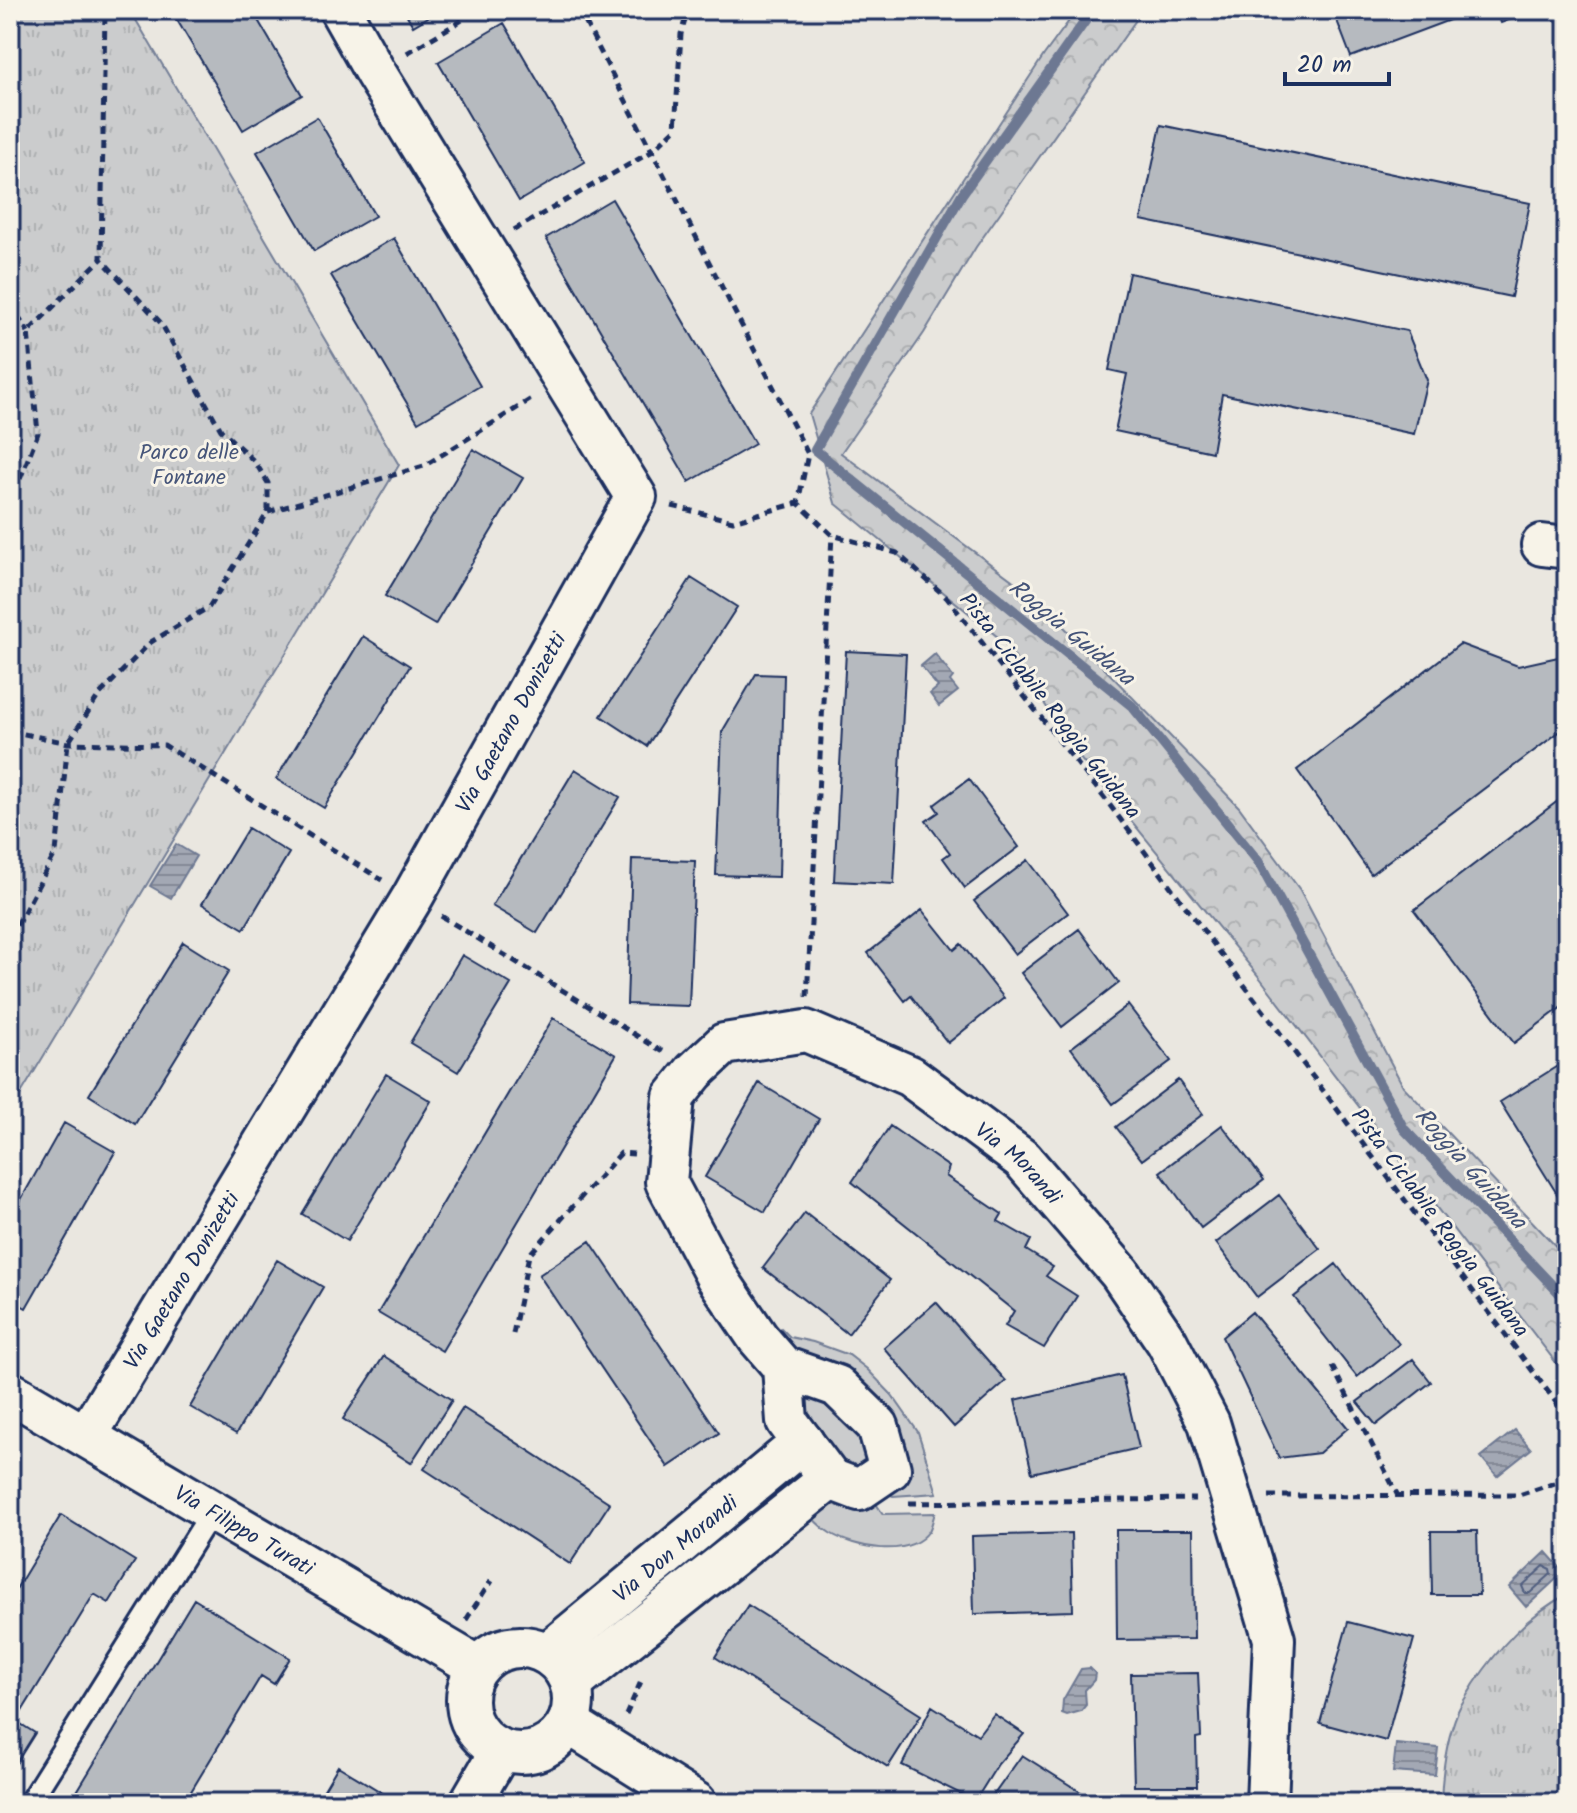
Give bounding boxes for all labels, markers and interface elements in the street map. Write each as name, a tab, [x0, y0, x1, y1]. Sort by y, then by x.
scale bar	[1285, 36, 1389, 86]
text: 20 m	[1297, 46, 1352, 85]
park label: Parco delle Fontane	[139, 436, 239, 496]
water label: Roggia Guidana	[999, 570, 1144, 698]
street label: Pista Ciclabile Roggia Guidana	[949, 586, 1149, 828]
street label: Via Gaetano Donizetti	[448, 626, 577, 820]
water label: Roggia Guidana	[1404, 1099, 1537, 1240]
street label: Pista Ciclabile Roggia Guidana	[1341, 1101, 1537, 1346]
street label: Via Morandi	[966, 1115, 1070, 1214]
street label: Via Gaetano Donizetti	[116, 1185, 251, 1377]
street label: Via Filippo Turati	[167, 1477, 321, 1587]
street label: Via Don Morandi	[606, 1487, 747, 1613]

